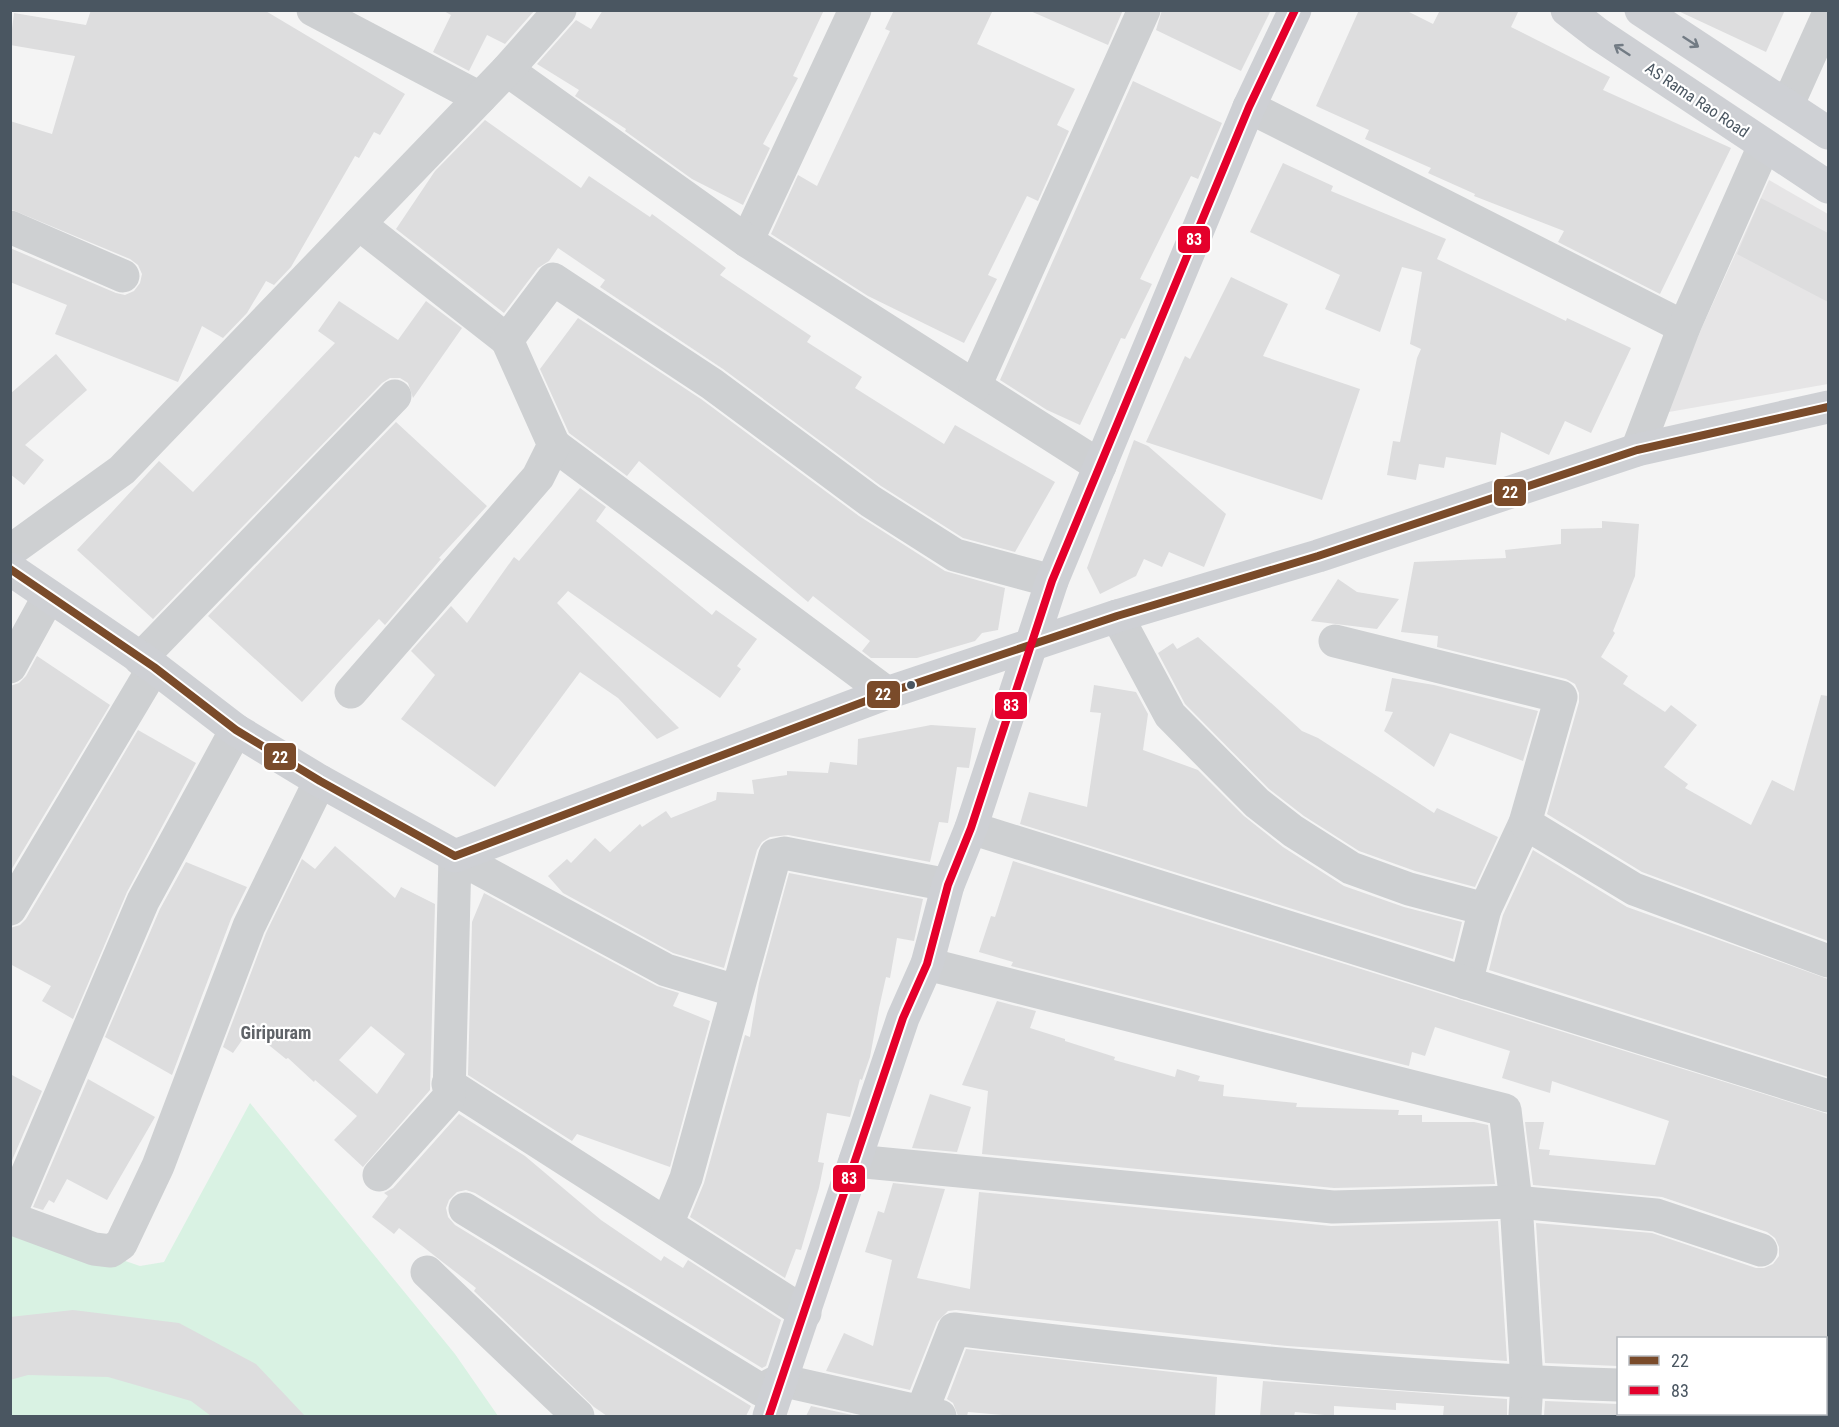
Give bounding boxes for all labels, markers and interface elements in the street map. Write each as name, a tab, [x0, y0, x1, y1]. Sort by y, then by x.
one-way arrow	[1682, 36, 1698, 48]
one-way arrow	[1615, 44, 1631, 56]
street label: AS Rama Rao Road	[1642, 58, 1752, 142]
line badge: 83	[1177, 225, 1211, 254]
text: 83	[1186, 230, 1202, 249]
line badge: 22	[1493, 478, 1527, 507]
text: 22	[1502, 483, 1518, 502]
unlabelled marker	[905, 679, 917, 691]
line badge: 22	[866, 680, 901, 709]
text: 22	[875, 685, 891, 704]
line badge: 83	[994, 691, 1028, 720]
text: 83	[1003, 696, 1019, 715]
line badge: 22	[263, 742, 297, 771]
text: 22	[272, 748, 288, 767]
district label: Giripuram	[241, 1022, 311, 1043]
line badge: 83	[832, 1164, 866, 1193]
text: 83	[841, 1169, 857, 1188]
legend	[1617, 1337, 1827, 1415]
text: 22	[1671, 1350, 1689, 1371]
text: 83	[1671, 1380, 1689, 1401]

